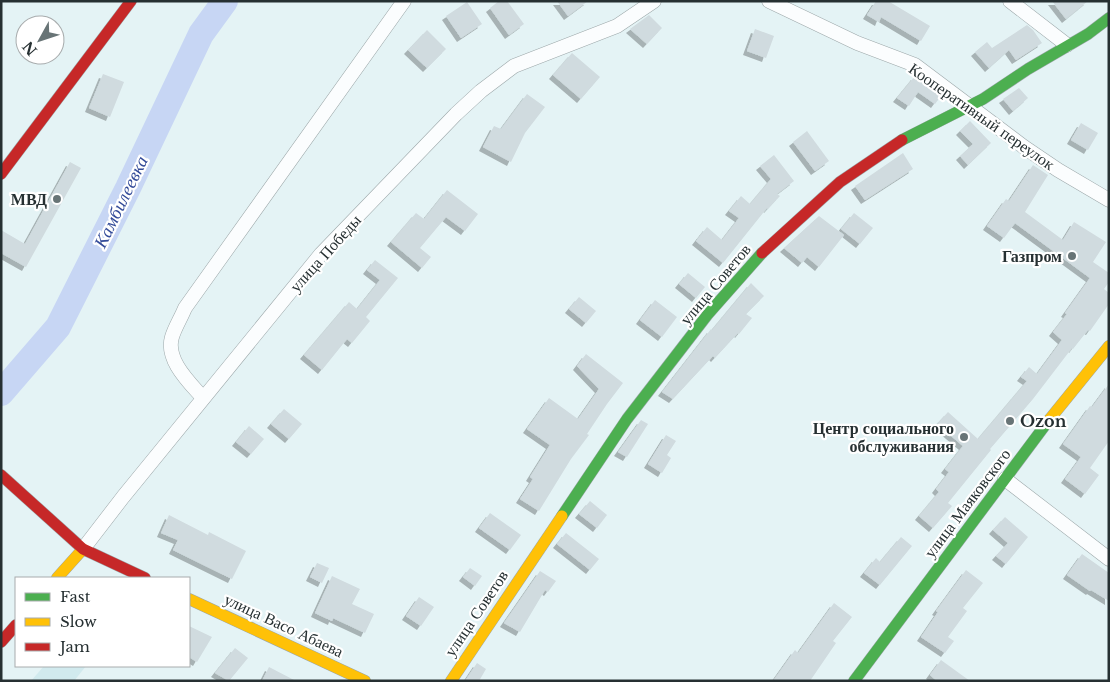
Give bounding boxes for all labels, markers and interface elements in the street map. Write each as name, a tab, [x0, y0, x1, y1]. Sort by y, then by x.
north arrow	[15, 15, 65, 65]
text: N	[19, 38, 41, 59]
street label: Кооперативный переулок	[905, 58, 1059, 174]
water label: Камбилеевка	[89, 152, 153, 252]
place label: МВД	[11, 189, 47, 209]
marker: МВД	[51, 193, 63, 205]
street label: улица Победы	[285, 210, 365, 296]
street label: улица Советов	[675, 239, 755, 329]
place label: Газпром	[1002, 246, 1062, 266]
marker: Газпром	[1066, 250, 1078, 262]
place label: Ozon	[1020, 411, 1067, 431]
marker: Ozon	[1004, 415, 1016, 427]
place label: Центр социального обслуживания	[813, 418, 954, 456]
marker: Центр социального обслуживания	[958, 431, 970, 443]
street label: улица Маяковского	[919, 444, 1015, 562]
street label: улица Советов	[440, 566, 512, 660]
legend	[15, 577, 190, 667]
text: Fast	[60, 587, 91, 606]
street label: улица Васо Абаева	[221, 589, 347, 661]
text: Slow	[60, 612, 97, 631]
text: Jam	[58, 637, 90, 656]

